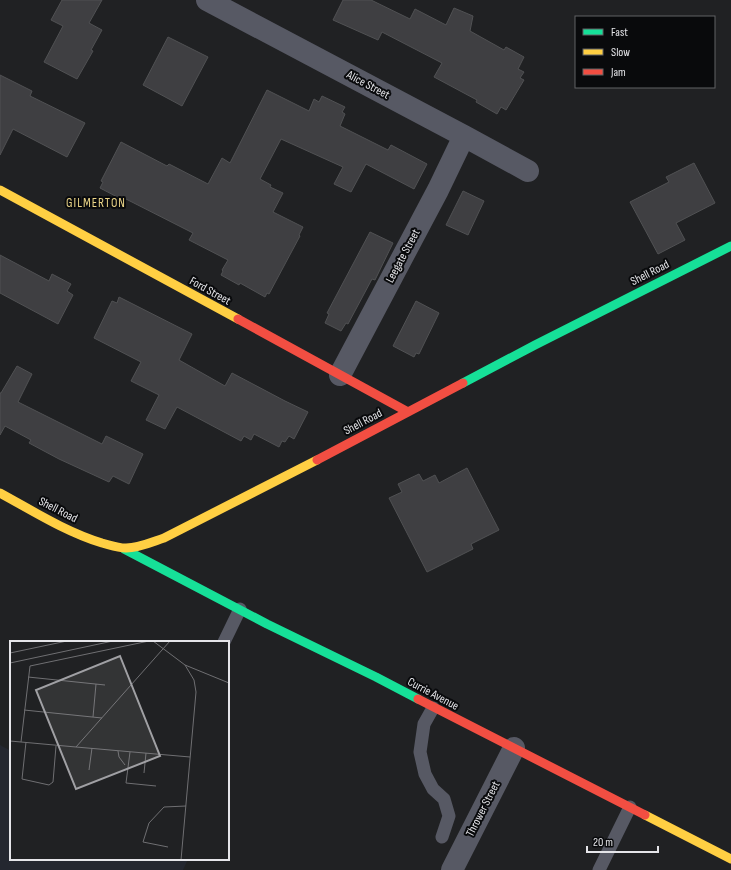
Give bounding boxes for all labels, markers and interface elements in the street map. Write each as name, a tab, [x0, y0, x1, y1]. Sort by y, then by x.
legend	[575, 16, 715, 88]
text: Fast	[611, 25, 628, 40]
text: Slow	[611, 45, 630, 60]
text: Jam	[610, 65, 626, 80]
street label: Alice Street	[343, 67, 392, 103]
district label: GILMERTON	[66, 195, 126, 211]
street label: Leegate Street	[383, 226, 424, 285]
street label: Shell Road	[628, 257, 672, 289]
street label: Ford Street	[187, 274, 234, 309]
street label: Shell Road	[341, 406, 385, 438]
street label: Shell Road	[36, 494, 80, 526]
inset map	[10, 641, 229, 860]
street label: Currie Avenue	[405, 674, 461, 714]
street label: Thrower Street	[463, 778, 504, 839]
scale bar	[587, 828, 658, 854]
text: 20 m	[593, 835, 613, 850]

